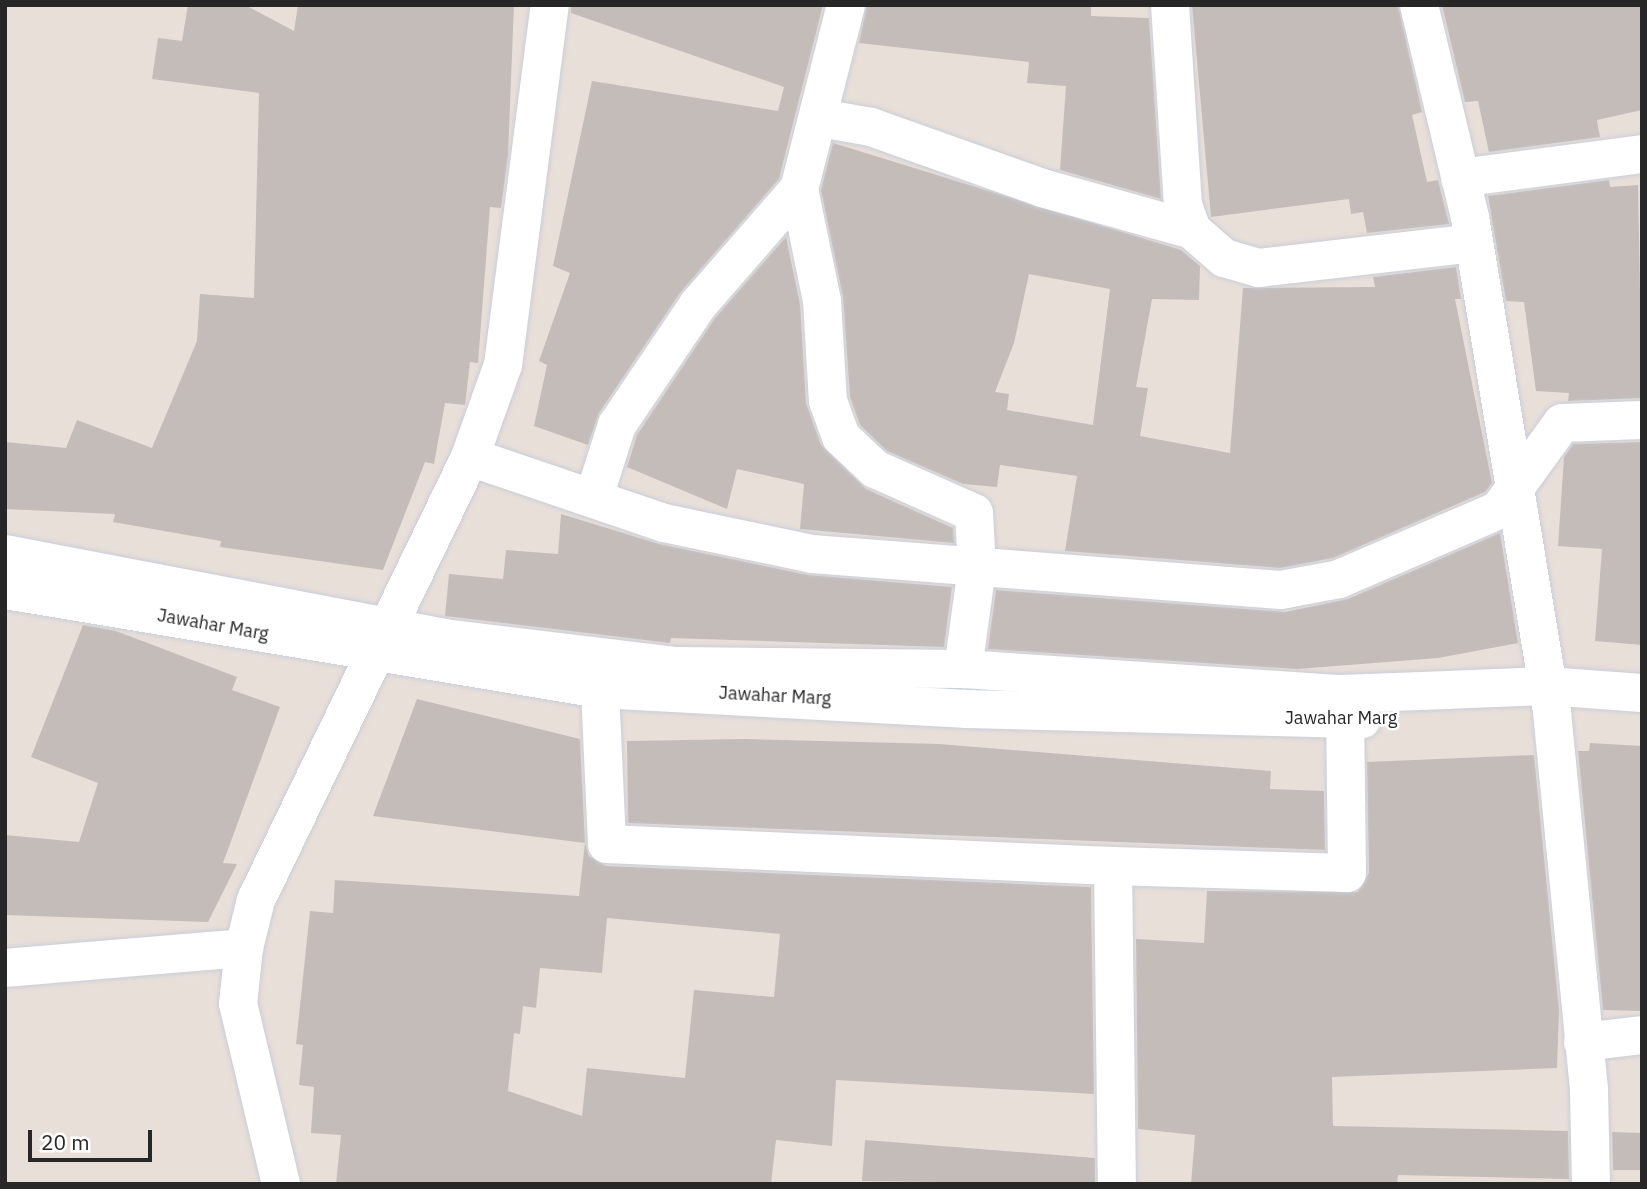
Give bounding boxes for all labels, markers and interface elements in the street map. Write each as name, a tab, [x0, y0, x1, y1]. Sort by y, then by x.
street label: Jawahar Marg	[156, 605, 270, 645]
street label: Jawahar Marg	[718, 682, 832, 710]
street label: Jawahar Marg	[1285, 707, 1397, 729]
scale bar	[32, 1116, 156, 1160]
text: 20 m	[41, 1128, 90, 1156]

